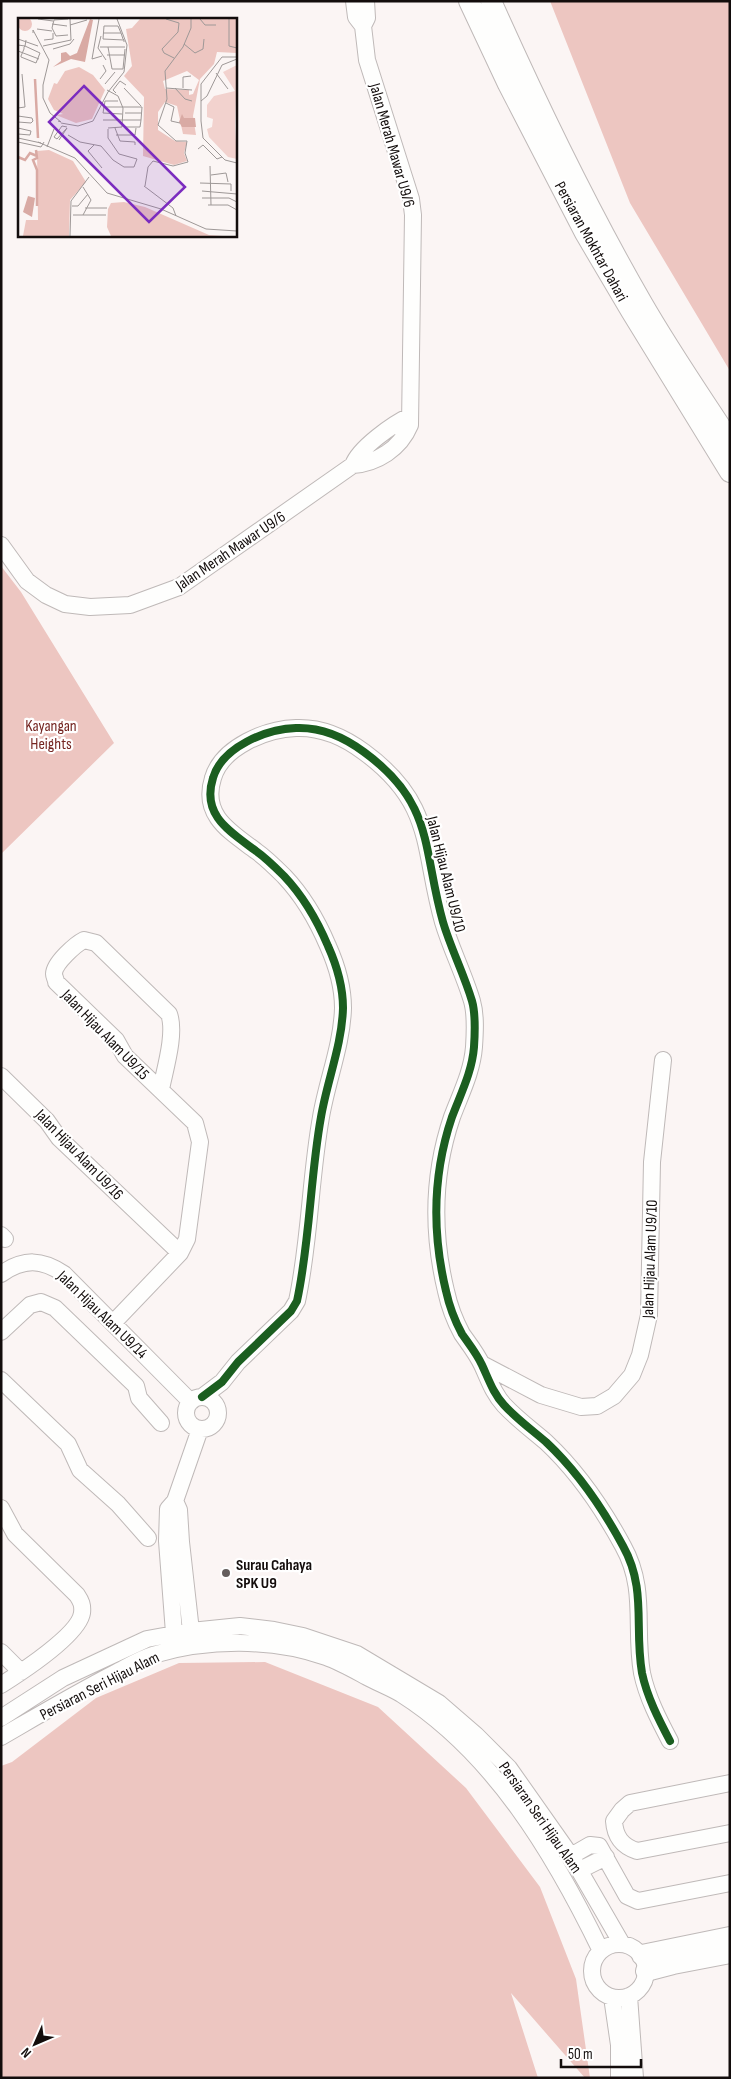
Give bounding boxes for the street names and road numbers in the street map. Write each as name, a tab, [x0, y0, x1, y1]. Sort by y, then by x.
street label: Jalan Merah Mawar U9/6	[364, 80, 418, 210]
street label: Persiaran Mokhtar Dahari	[550, 178, 632, 305]
street label: Jalan Merah Mawar U9/6	[172, 508, 289, 596]
street label: Jalan Hijau Alam U9/10	[422, 813, 469, 934]
street label: Jalan Hijau Alam U9/15	[56, 985, 153, 1084]
street label: Jalan Hijau Alam U9/16	[30, 1105, 127, 1204]
street label: Jalan Hijau Alam U9/10	[639, 1199, 662, 1320]
street label: Jalan Hijau Alam U9/14	[52, 1266, 151, 1363]
street label: Persiaran Seri Hijau Alam	[37, 1648, 163, 1725]
street label: Persiaran Seri Hijau Alam	[494, 1759, 585, 1877]

